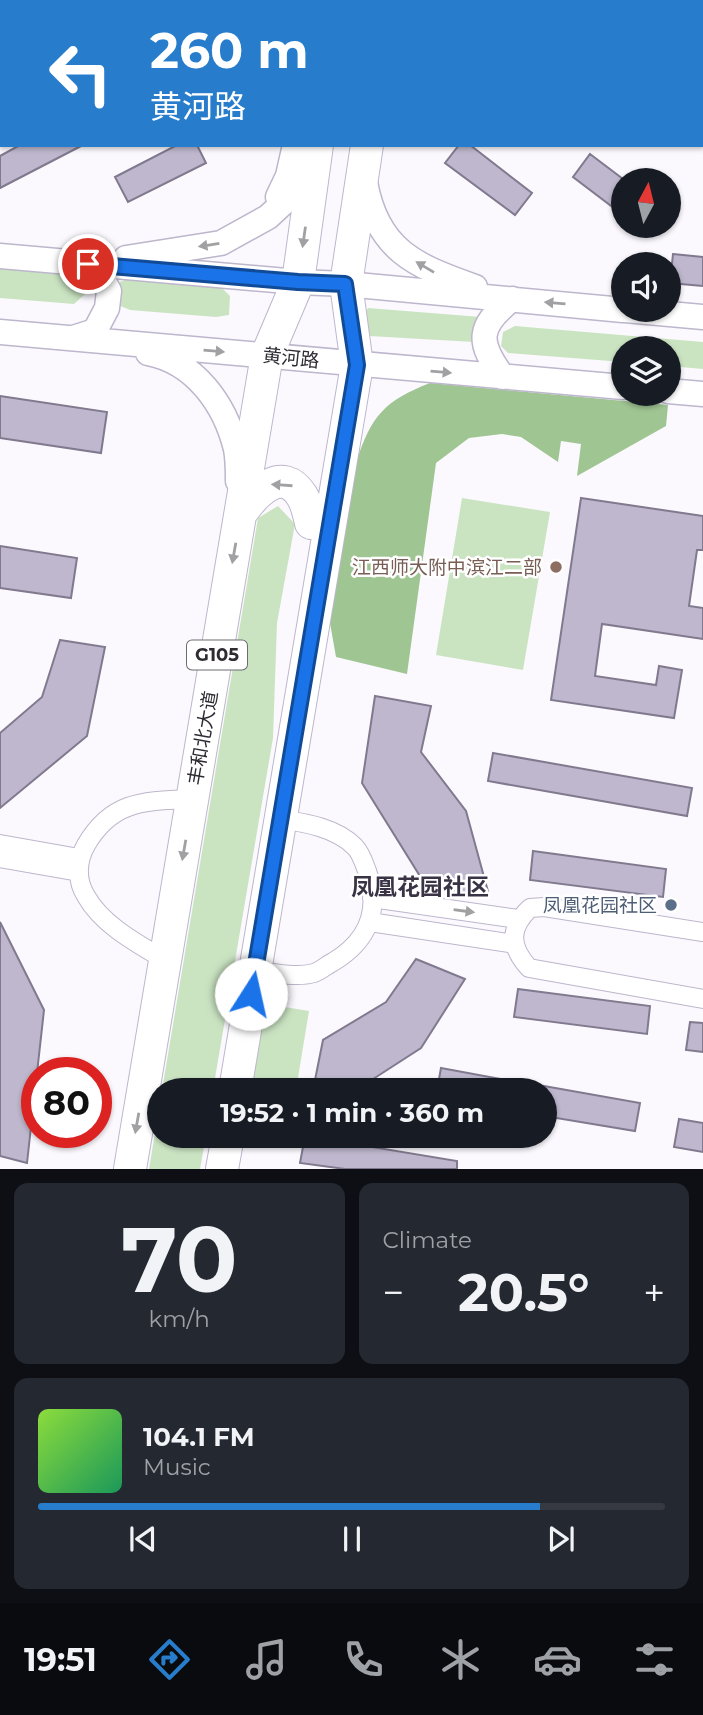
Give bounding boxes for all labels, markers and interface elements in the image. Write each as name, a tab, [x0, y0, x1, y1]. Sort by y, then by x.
text: 260 m	[150, 21, 309, 80]
icon: left	[35, 28, 126, 119]
text: 黄河路	[150, 87, 246, 126]
north arrow	[611, 168, 681, 238]
map controls	[611, 168, 681, 406]
one-way arrow	[298, 226, 309, 248]
pin	[58, 234, 118, 294]
one-way arrow	[198, 240, 220, 251]
icon: arrive	[69, 245, 107, 283]
button: sound	[611, 252, 681, 322]
one-way arrow	[416, 261, 435, 273]
one-way arrow	[544, 297, 566, 308]
button: layers	[611, 336, 681, 406]
street label: 黄河路	[261, 344, 321, 372]
one-way arrow	[204, 346, 226, 357]
one-way arrow	[430, 367, 452, 378]
one-way arrow	[271, 479, 293, 490]
one-way arrow	[228, 542, 239, 564]
place label: 江西师大附中滨江二部	[352, 556, 542, 579]
marker: 江西师大附中滨江二部	[548, 559, 564, 575]
road number: G105	[187, 640, 247, 670]
street label: 丰和北大道	[183, 689, 223, 787]
one-way arrow	[178, 839, 189, 861]
district label: 凤凰花园社区	[351, 873, 489, 901]
place label: 凤凰花园社区	[543, 894, 657, 917]
marker: 凤凰花园社区	[663, 897, 679, 913]
one-way arrow	[453, 906, 475, 917]
position arrow	[214, 957, 288, 1031]
speed limit sign: 80	[21, 1057, 112, 1148]
text: 19:52 · 1 min · 360 m	[220, 1097, 484, 1129]
one-way arrow	[131, 1112, 142, 1134]
text: 70	[121, 1204, 237, 1315]
text: Climate	[383, 1226, 472, 1254]
text: 20.5°	[458, 1261, 589, 1324]
text: −	[383, 1269, 404, 1316]
text: +	[643, 1269, 665, 1316]
text: km/h	[149, 1305, 210, 1333]
text: 104.1 FM	[143, 1421, 255, 1453]
text: Music	[143, 1453, 211, 1481]
icon: previous	[124, 1520, 162, 1558]
icon: pause	[333, 1520, 371, 1558]
icon: next	[542, 1520, 580, 1558]
icon: directions	[145, 1635, 194, 1684]
icon: music	[242, 1635, 291, 1684]
icon: phone	[339, 1635, 388, 1684]
icon: climate	[436, 1635, 485, 1684]
icon: car	[533, 1635, 582, 1684]
icon: filters	[630, 1635, 679, 1684]
text: 19:51	[24, 1640, 97, 1679]

